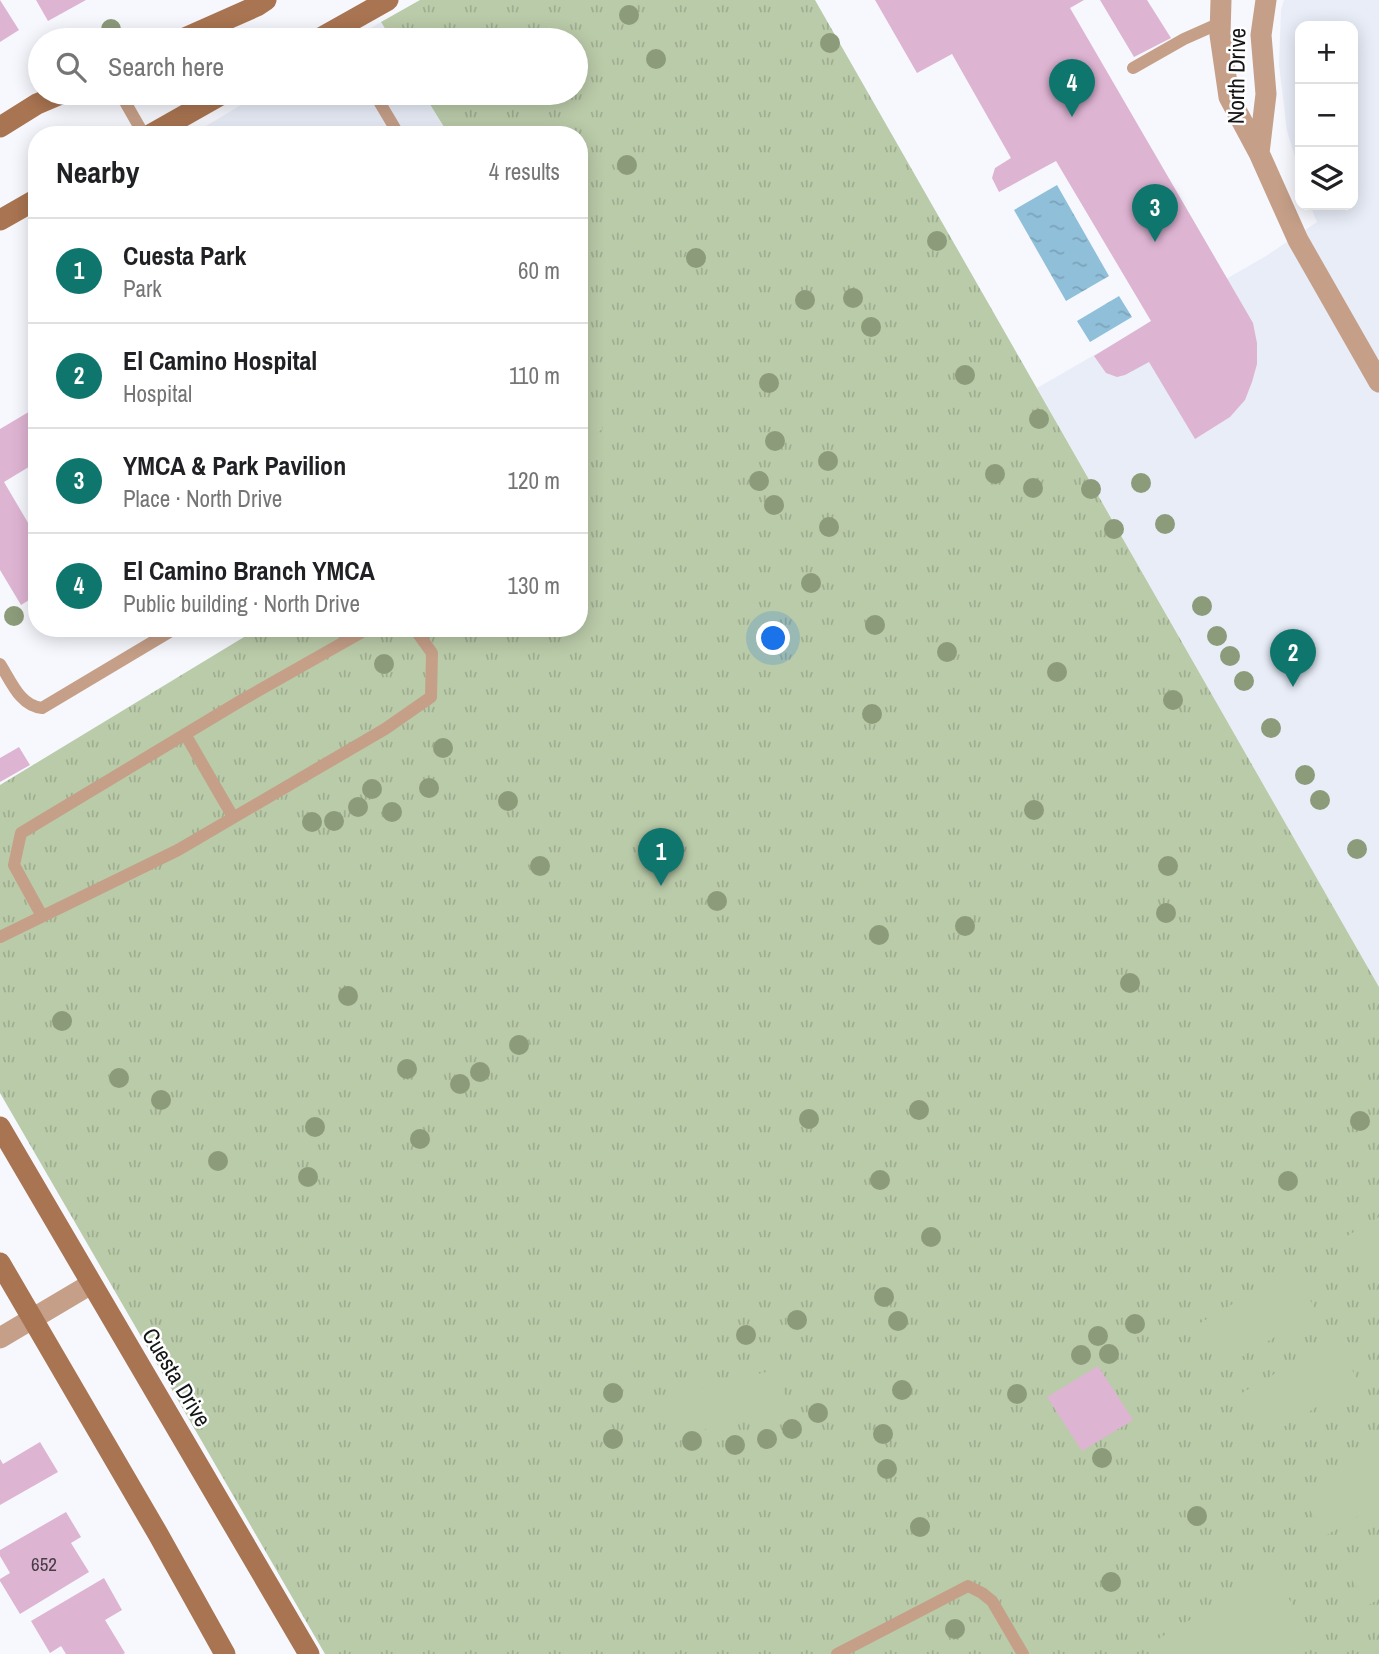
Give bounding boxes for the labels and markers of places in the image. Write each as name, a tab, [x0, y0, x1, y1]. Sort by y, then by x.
pin: 4	[1049, 59, 1095, 117]
pin: 3	[1132, 184, 1178, 242]
pin: 2	[1270, 629, 1316, 687]
pin: 1	[638, 828, 684, 886]

